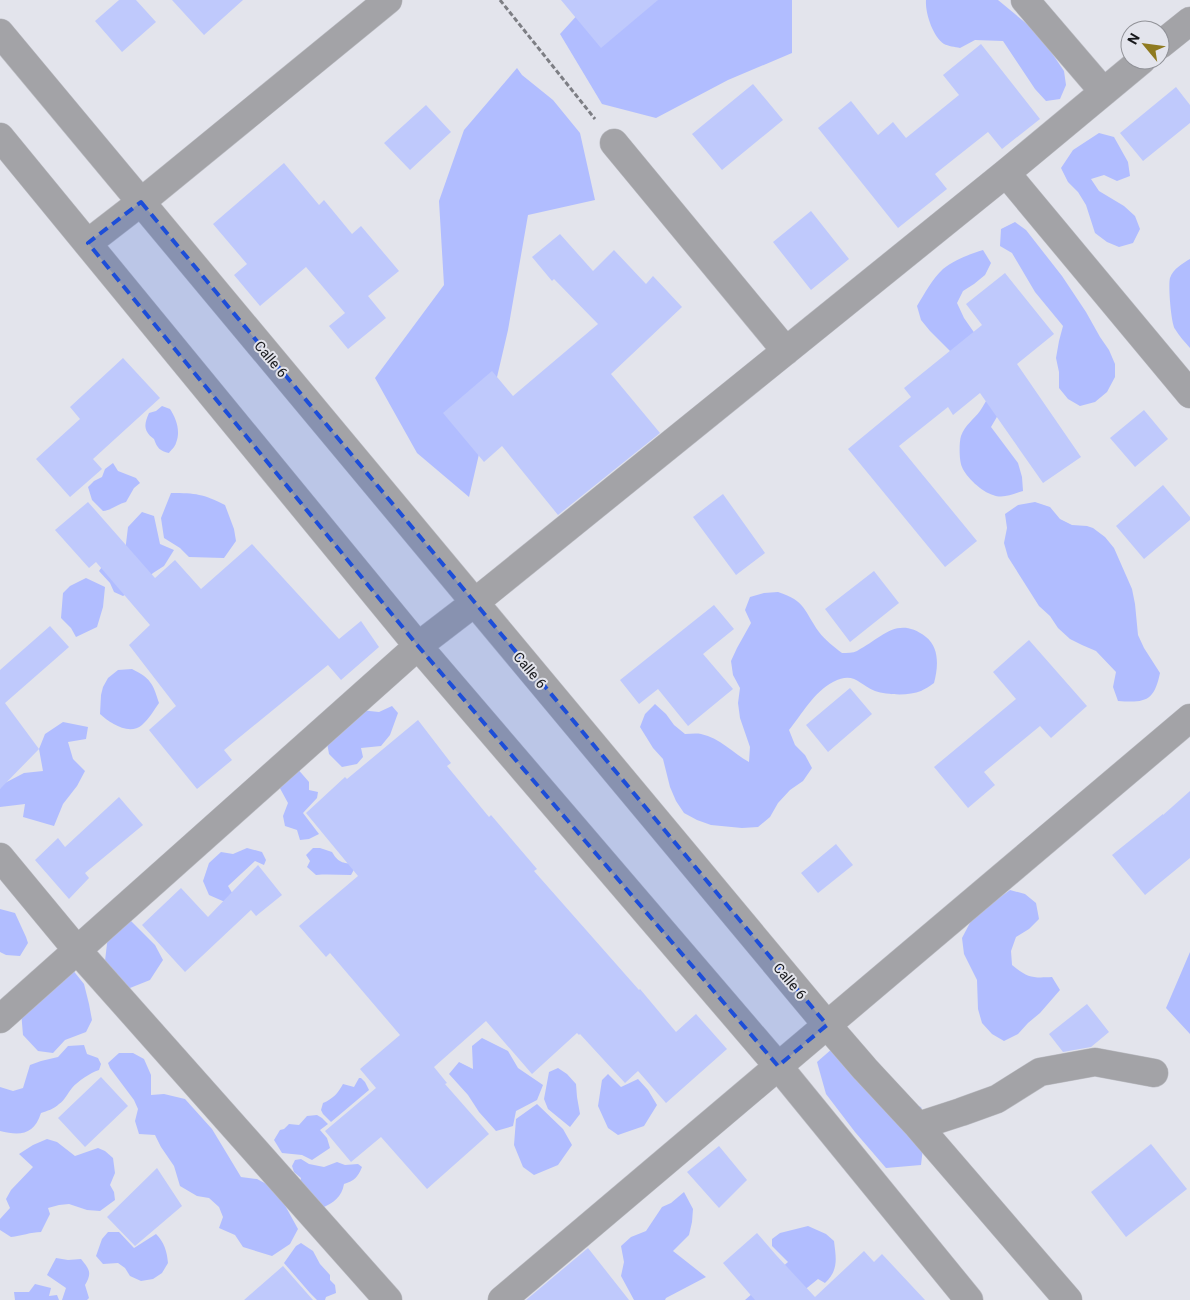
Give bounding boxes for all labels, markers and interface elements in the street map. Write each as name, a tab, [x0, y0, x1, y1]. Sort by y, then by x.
north arrow	[1120, 20, 1170, 70]
text: N	[1124, 30, 1143, 47]
street label: Calle 6	[251, 338, 291, 380]
street label: Calle 6	[510, 649, 550, 691]
street label: Calle 6	[770, 960, 810, 1002]

